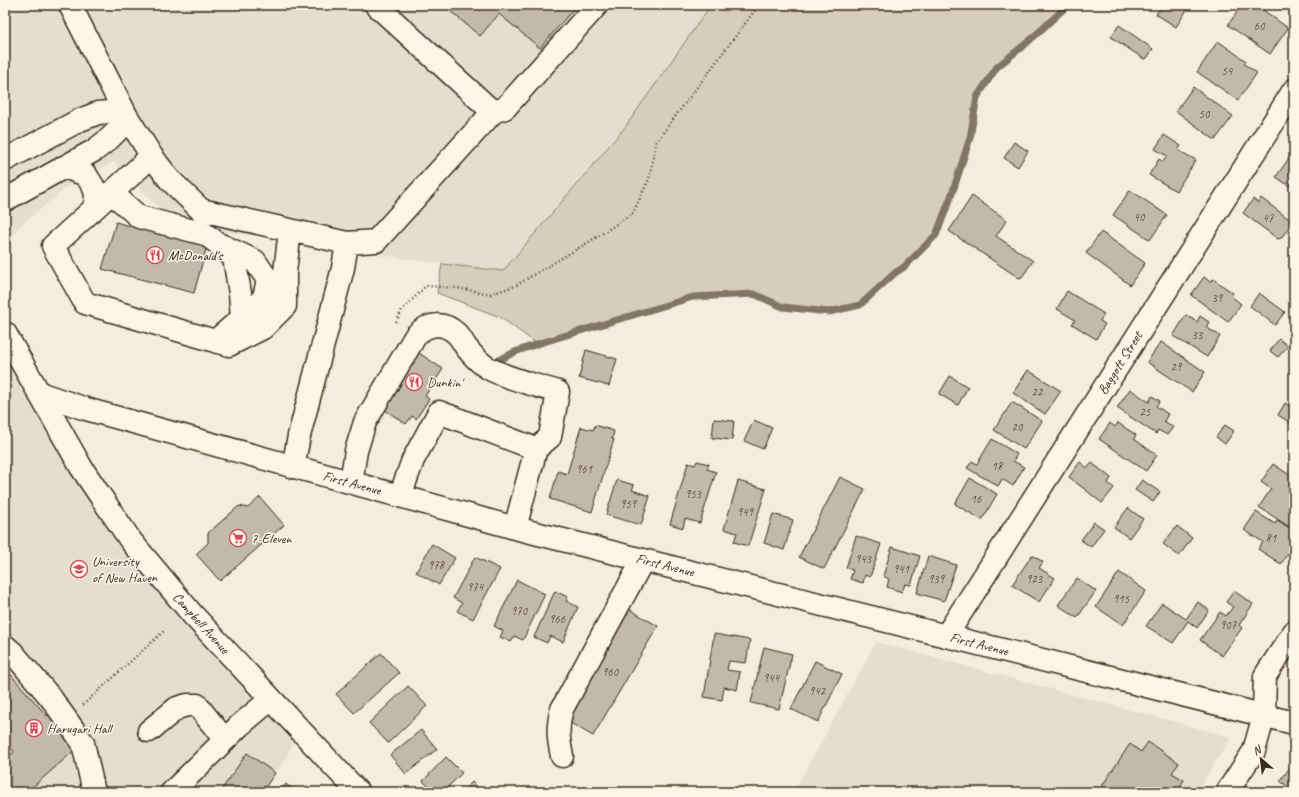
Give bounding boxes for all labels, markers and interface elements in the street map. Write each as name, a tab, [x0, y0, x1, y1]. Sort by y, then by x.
house number: 60	[1254, 18, 1266, 34]
house number: 54	[1222, 63, 1234, 79]
house number: 50	[1199, 106, 1211, 122]
house number: 40	[1134, 209, 1146, 225]
house number: 47	[1263, 210, 1274, 226]
restaurant icon: McDonald's	[145, 245, 165, 265]
place label: McDonald's	[168, 247, 224, 264]
house number: 39	[1212, 290, 1224, 306]
street label: Baggott Street	[1094, 327, 1147, 398]
house number: 33	[1192, 327, 1204, 343]
house number: 29	[1171, 359, 1183, 375]
restaurant icon: Dunkin'	[404, 372, 424, 392]
place label: Dunkin'	[427, 374, 466, 391]
house number: 22	[1032, 384, 1044, 400]
house number: 25	[1140, 404, 1151, 420]
house number: 20	[1012, 419, 1024, 435]
house number: 18	[992, 458, 1004, 474]
house number: 961	[576, 461, 593, 477]
street label: First Avenue	[321, 467, 384, 499]
house number: 953	[685, 486, 703, 502]
house number: 16	[971, 491, 982, 507]
house number: 959	[620, 496, 638, 512]
house number: 949	[737, 504, 755, 520]
supermarket icon: 7-Eleven	[228, 528, 248, 548]
place label: 7-Eleven	[251, 530, 292, 547]
house number: 81	[1266, 530, 1277, 546]
street label: First Avenue	[634, 550, 697, 581]
house number: 943	[855, 551, 873, 567]
place label: University of New Haven	[92, 553, 158, 586]
house number: 978	[428, 557, 446, 573]
school or university icon: University of New Haven	[69, 559, 89, 579]
house number: 941	[893, 561, 910, 577]
house number: 939	[928, 571, 946, 587]
house number: 923	[1026, 571, 1044, 587]
house number: 974	[467, 579, 485, 595]
street label: Campbell Avenue	[169, 589, 234, 658]
house number: 915	[1113, 591, 1130, 607]
house number: 970	[511, 603, 529, 619]
house number: 966	[549, 611, 566, 627]
house number: 907	[1220, 617, 1237, 633]
street label: First Avenue	[948, 629, 1011, 660]
house number: 960	[602, 664, 620, 680]
house number: 944	[763, 670, 781, 686]
house number: 942	[809, 683, 827, 699]
building icon: Harugari Hall	[24, 718, 44, 738]
place label: Harugari Hall	[47, 720, 114, 737]
north arrow	[1241, 739, 1281, 779]
text: N	[1250, 741, 1265, 758]

